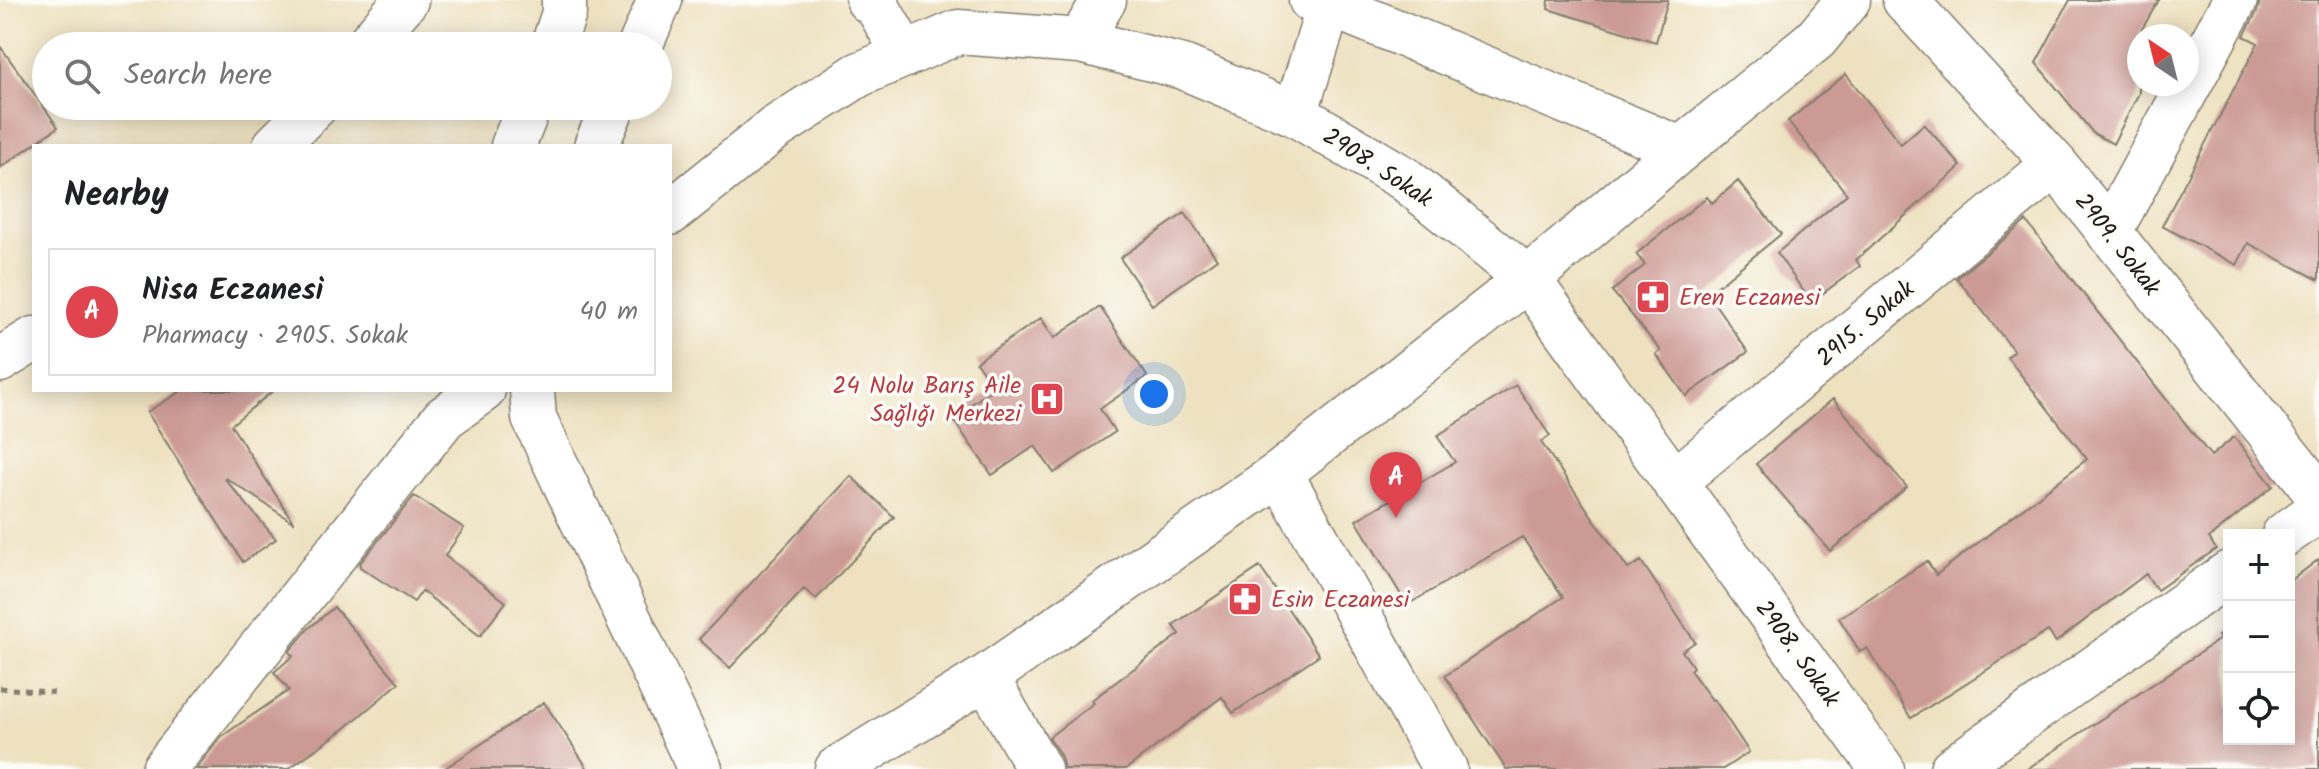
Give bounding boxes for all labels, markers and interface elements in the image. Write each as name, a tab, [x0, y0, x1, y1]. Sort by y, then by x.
north arrow	[2127, 24, 2199, 96]
search box	[32, 32, 672, 120]
text: Search here	[124, 52, 272, 100]
icon: search	[60, 54, 104, 98]
street label: 2908. Sokak	[1314, 118, 1441, 219]
text: Nearby	[64, 169, 169, 223]
street label: 2909. Sokak	[2064, 185, 2170, 306]
text: Nisa Eczanesi	[142, 267, 324, 315]
street label: 2915. Sokak	[1808, 271, 1925, 377]
pharmacy icon: Eren Eczanesi	[1634, 278, 1672, 316]
place label: Eren Eczanesi	[1679, 279, 1822, 318]
text: A	[84, 291, 100, 333]
text: 40 m	[580, 291, 638, 333]
text: Pharmacy · 2905. Sokak	[142, 315, 408, 357]
place label: 24 Nolu Barış Aile Sağlığı Merkezi	[832, 367, 1022, 434]
your location	[1134, 374, 1174, 414]
hospital icon: 24 Nolu Barış Aile Sağlığı Merkezi	[1028, 380, 1066, 418]
pin: A	[1370, 452, 1422, 518]
map controls	[2223, 529, 2295, 745]
button: +	[2223, 529, 2295, 601]
pharmacy icon: Esin Eczanesi	[1226, 580, 1264, 618]
place label: Esin Eczanesi	[1271, 581, 1411, 620]
street label: 2908. Sokak	[1744, 592, 1850, 716]
button: −	[2223, 601, 2295, 673]
button: locate	[2223, 673, 2295, 745]

